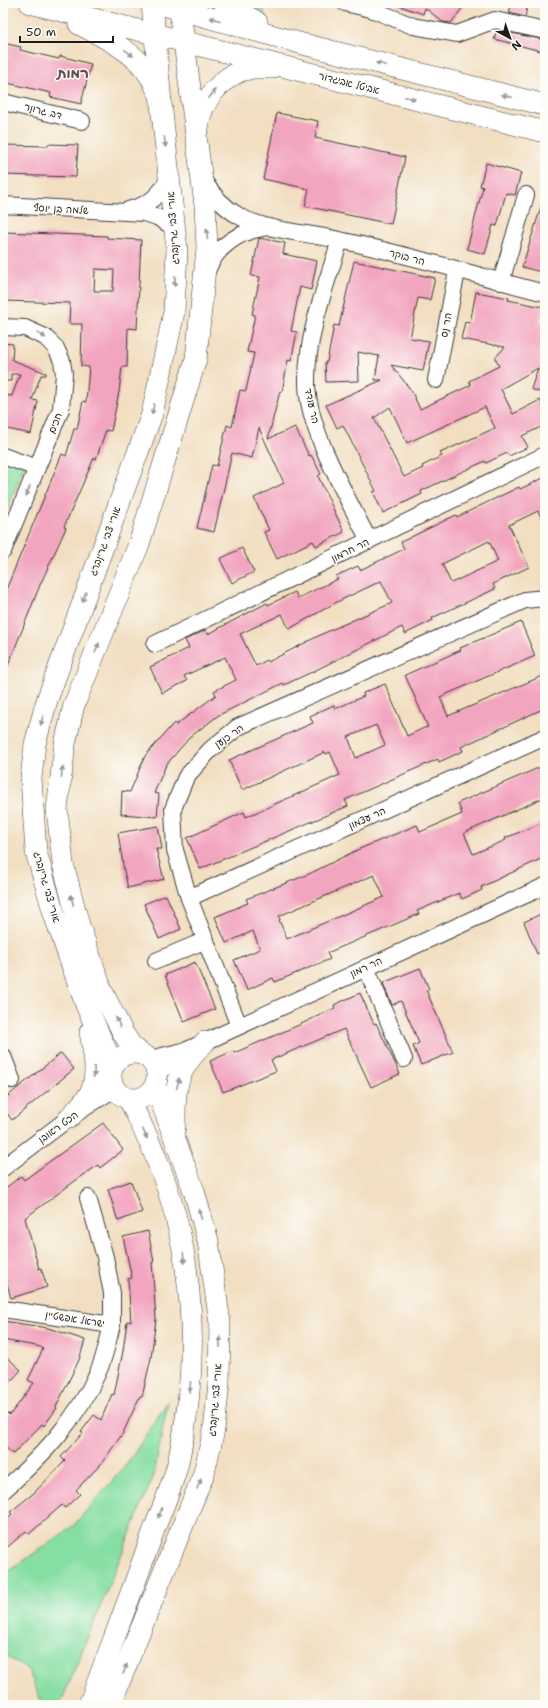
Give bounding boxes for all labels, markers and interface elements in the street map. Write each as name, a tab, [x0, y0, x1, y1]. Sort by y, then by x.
one-way arrow	[209, 16, 221, 22]
scale bar	[20, 18, 113, 44]
north arrow	[490, 18, 530, 58]
text: 50 m	[26, 24, 56, 40]
text: N	[508, 37, 524, 54]
one-way arrow	[124, 49, 134, 57]
one-way arrow	[375, 61, 387, 67]
district label: רמות	[55, 64, 89, 82]
street label: אביטל אביגדור	[317, 69, 381, 97]
one-way arrow	[208, 89, 216, 100]
one-way arrow	[501, 92, 513, 98]
one-way arrow	[404, 96, 417, 102]
street label: דב גרונר	[23, 100, 63, 122]
one-way arrow	[162, 136, 168, 148]
street label: אורי צבי גרינברג	[164, 191, 182, 265]
street label: שלמה בן יוסף	[33, 201, 89, 217]
one-way arrow	[203, 228, 210, 241]
street label: הר בוקר	[388, 246, 426, 268]
one-way arrow	[172, 275, 179, 287]
street label: הר נס	[437, 312, 455, 338]
one-way arrow	[35, 331, 47, 338]
street label: הר עודד	[302, 387, 322, 425]
one-way arrow	[150, 403, 156, 415]
street label: חכים	[45, 411, 65, 435]
one-way arrow	[24, 486, 30, 498]
street label: אורי צבי גרינברג	[86, 504, 124, 578]
street label: הר חרמון	[329, 535, 371, 565]
one-way arrow	[81, 591, 87, 603]
one-way arrow	[95, 641, 101, 653]
one-way arrow	[39, 714, 45, 726]
street label: הר כנען	[212, 721, 246, 751]
one-way arrow	[58, 766, 65, 778]
street label: הר עצמון	[346, 804, 388, 832]
street label: אורי צבי גרינברג	[31, 850, 63, 924]
one-way arrow	[69, 894, 75, 906]
street label: הר רמון	[348, 954, 384, 980]
one-way arrow	[114, 1016, 121, 1028]
one-way arrow	[91, 1066, 98, 1078]
one-way arrow	[175, 1077, 181, 1089]
street label: הכט ראובן	[35, 1108, 81, 1146]
one-way arrow	[142, 1129, 148, 1140]
one-way arrow	[197, 1207, 203, 1220]
one-way arrow	[181, 1252, 187, 1264]
street label: ישראל אפשטיין	[44, 1308, 106, 1330]
one-way arrow	[216, 1336, 223, 1348]
street label: אורי צבי גרינברג	[205, 1362, 225, 1437]
one-way arrow	[187, 1381, 194, 1393]
one-way arrow	[197, 1477, 203, 1489]
one-way arrow	[157, 1508, 163, 1520]
one-way arrow	[122, 1663, 128, 1675]

